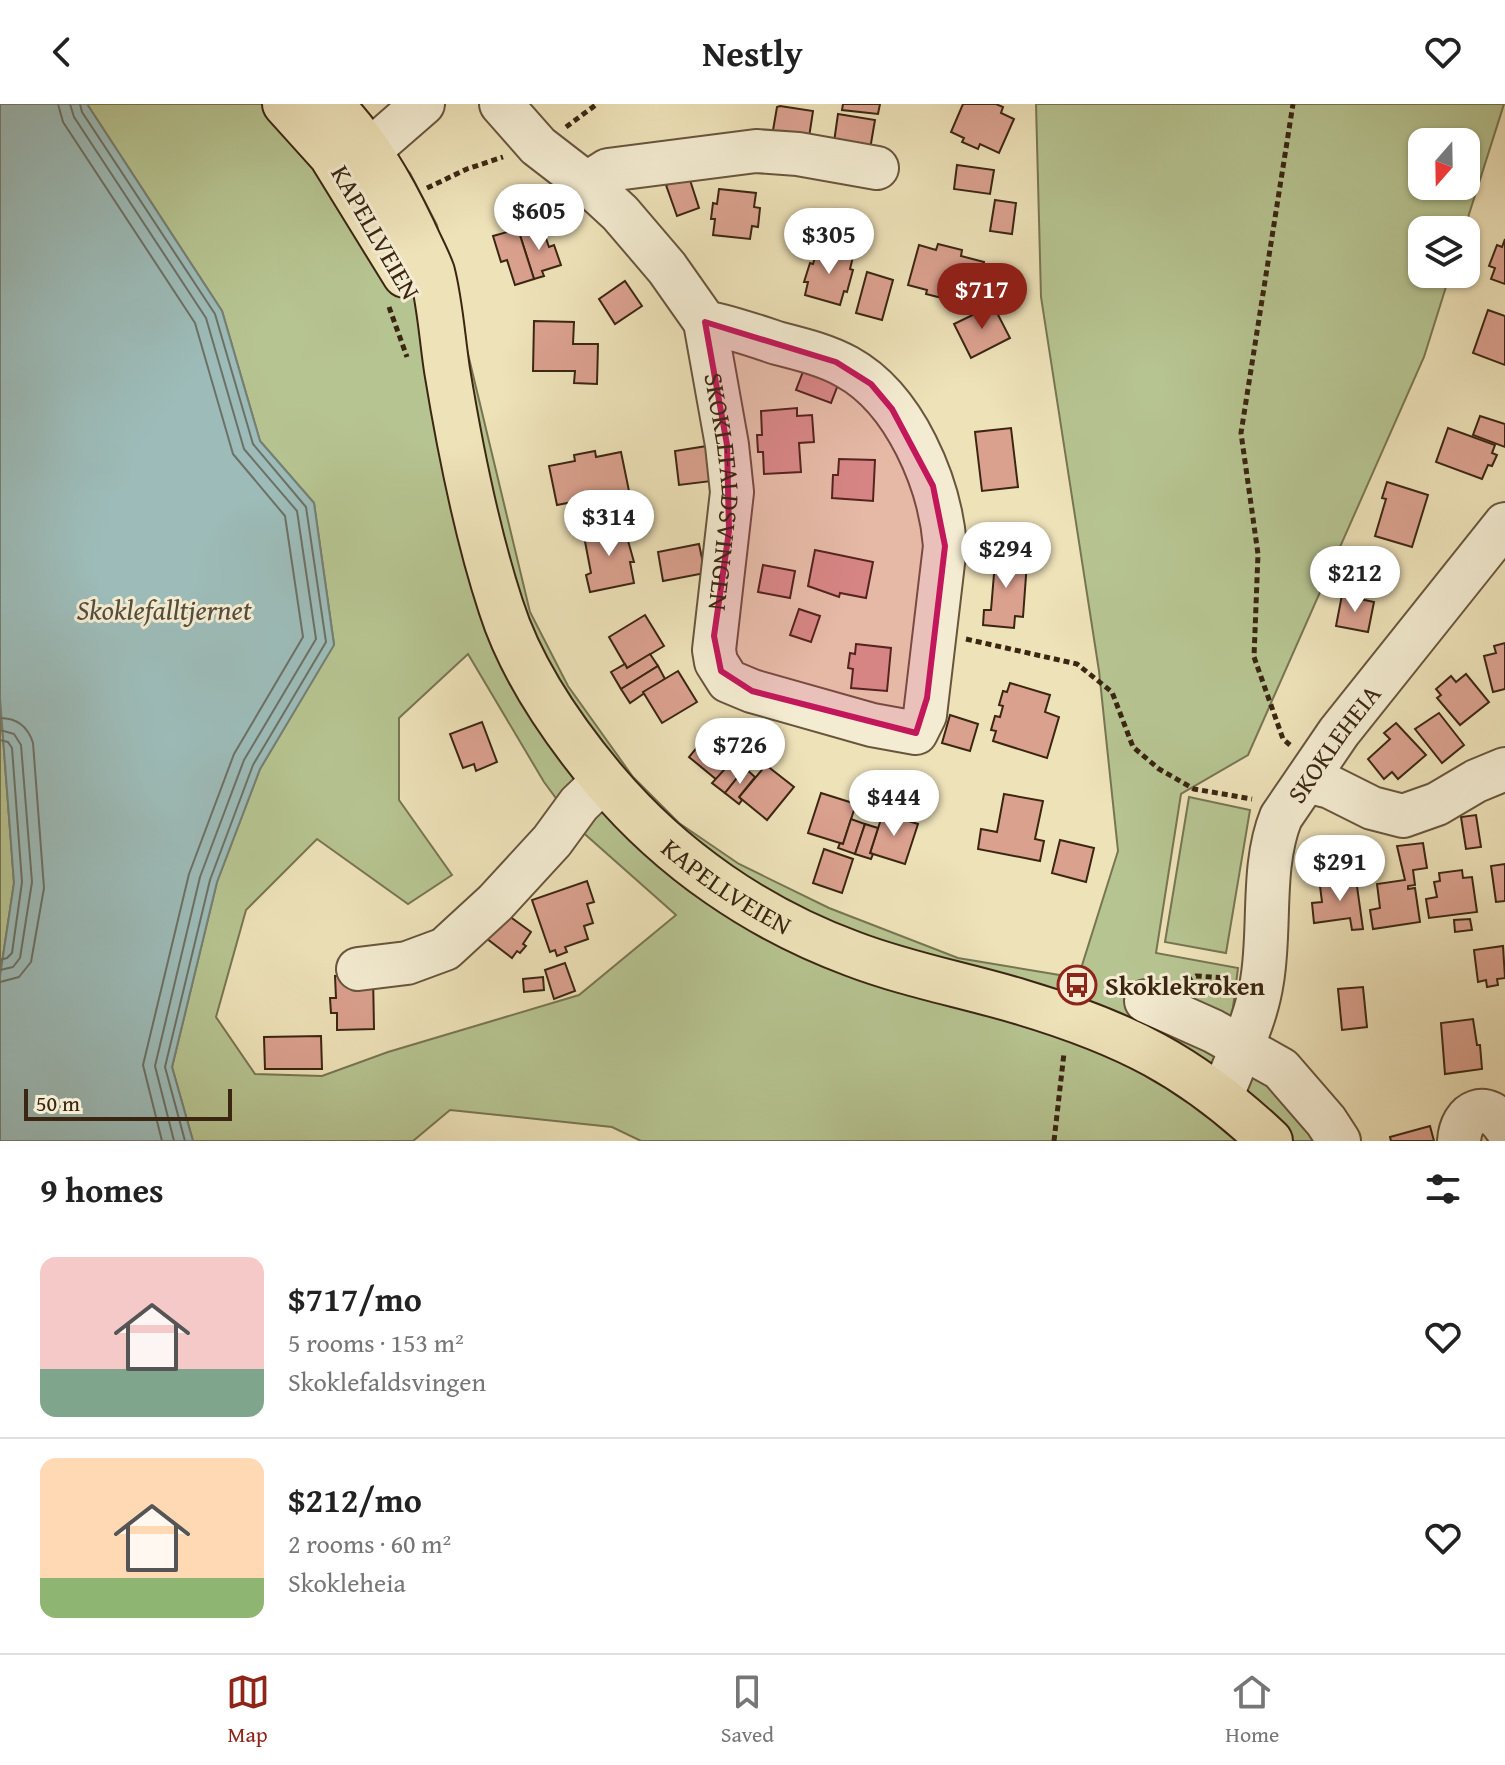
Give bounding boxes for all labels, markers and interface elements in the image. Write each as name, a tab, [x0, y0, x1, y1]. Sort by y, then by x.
text: Nestly	[702, 26, 803, 79]
icon: back	[40, 30, 84, 74]
icon: heart	[1421, 30, 1465, 74]
north arrow	[1408, 128, 1480, 200]
map controls	[1408, 128, 1480, 288]
street label: KAPELLVEIEN	[322, 157, 430, 307]
pin: $605	[492, 184, 586, 252]
text: $605	[512, 190, 566, 229]
pin: $305	[782, 208, 876, 276]
text: $305	[802, 214, 856, 253]
button: layers	[1408, 216, 1480, 288]
pin: $717	[935, 263, 1029, 331]
text: $717	[955, 269, 1009, 308]
street label: SKOKLEFALDSVINGEN	[695, 370, 752, 613]
pin: $314	[562, 490, 656, 558]
text: $314	[582, 496, 636, 535]
pin: $294	[959, 522, 1053, 590]
text: $294	[979, 528, 1033, 567]
pin: $212	[1308, 546, 1402, 614]
text: $212	[1328, 552, 1382, 591]
water label: Skoklefalltjernet	[76, 589, 253, 630]
street label: SKOKLEHEIA	[1277, 675, 1390, 811]
pin: $726	[693, 718, 787, 786]
text: $726	[713, 724, 767, 763]
pin: $444	[847, 770, 941, 838]
text: $444	[867, 776, 921, 815]
street label: KAPELLVEIEN	[653, 828, 799, 944]
pin: $291	[1293, 835, 1387, 903]
text: $291	[1313, 841, 1367, 880]
bus stop icon: Skoklekroken	[1056, 964, 1098, 1006]
place label: Skoklekroken	[1105, 966, 1266, 1005]
scale bar	[24, 1085, 232, 1121]
text: 50 m	[36, 1087, 80, 1119]
text: 9 homes	[40, 1165, 164, 1214]
icon: filters	[1421, 1167, 1465, 1211]
text: $717/mo	[288, 1274, 422, 1323]
icon: home	[104, 1289, 200, 1385]
icon: heart	[1421, 1315, 1465, 1359]
text: 5 rooms · 153 m²	[288, 1323, 464, 1362]
text: Skoklefaldsvingen	[288, 1362, 486, 1401]
text: $212/mo	[288, 1475, 422, 1524]
icon: home	[104, 1490, 200, 1586]
icon: heart	[1421, 1516, 1465, 1560]
text: 2 rooms · 60 m²	[288, 1524, 451, 1563]
text: Skokleheia	[288, 1563, 406, 1602]
tab: Map	[226, 1670, 270, 1750]
tab: Saved	[721, 1670, 774, 1750]
tab: Home	[1225, 1670, 1279, 1750]

